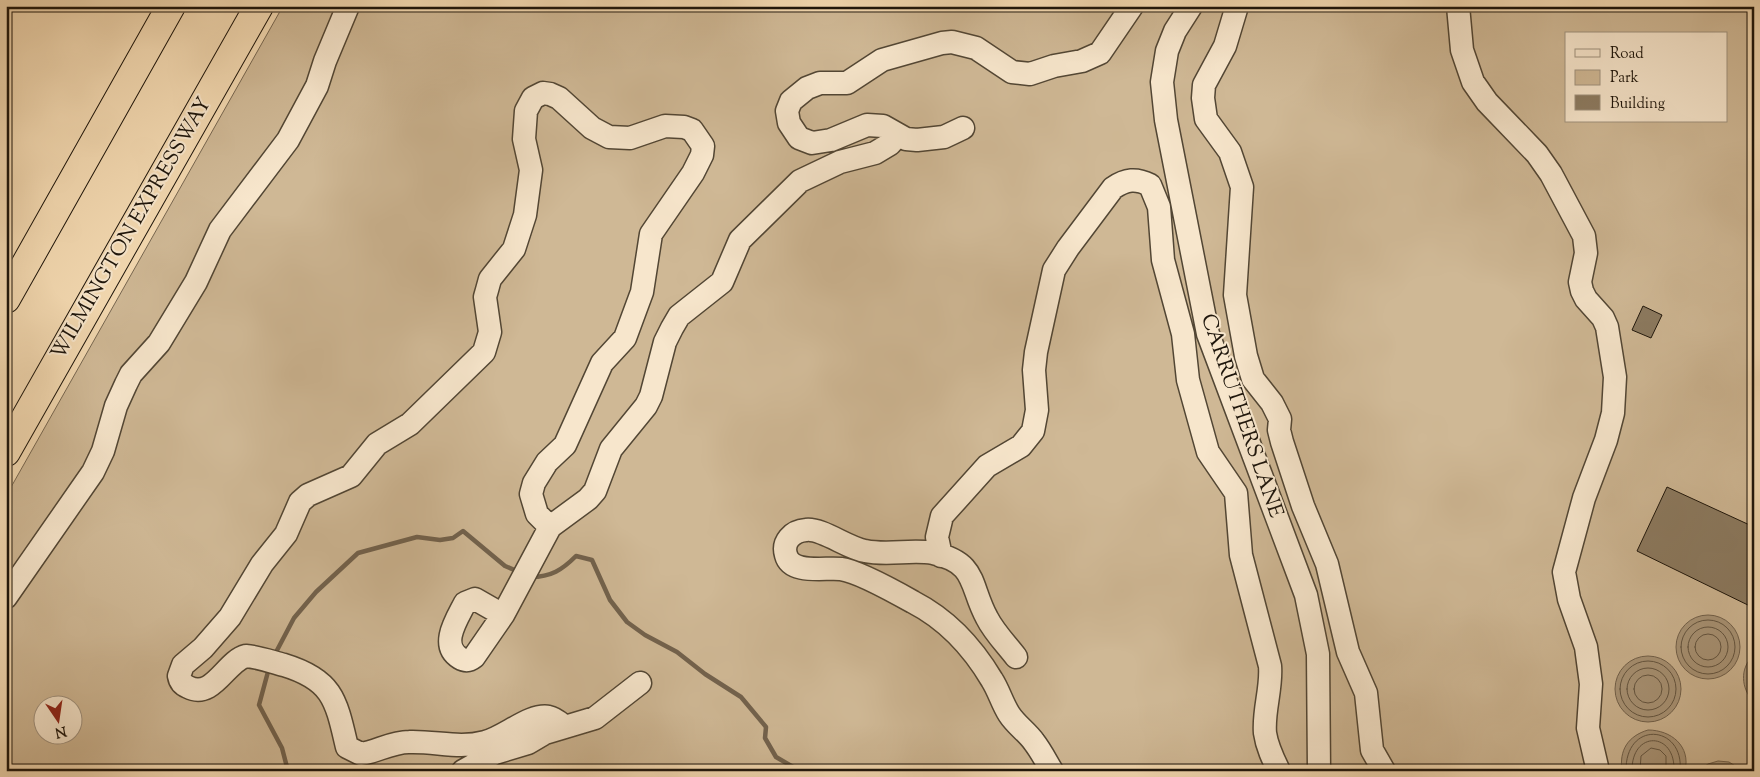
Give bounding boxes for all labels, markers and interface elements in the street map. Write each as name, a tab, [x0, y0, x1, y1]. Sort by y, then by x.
legend	[1565, 32, 1728, 122]
text: Road	[1610, 44, 1644, 65]
text: Park	[1610, 68, 1639, 89]
street label: WILMINGTON EXPRESSWAY	[44, 92, 220, 366]
text: Building	[1610, 94, 1665, 115]
street label: CARRUTHERS LANE	[1192, 310, 1290, 522]
north arrow	[32, 694, 82, 744]
text: N	[53, 720, 68, 742]

